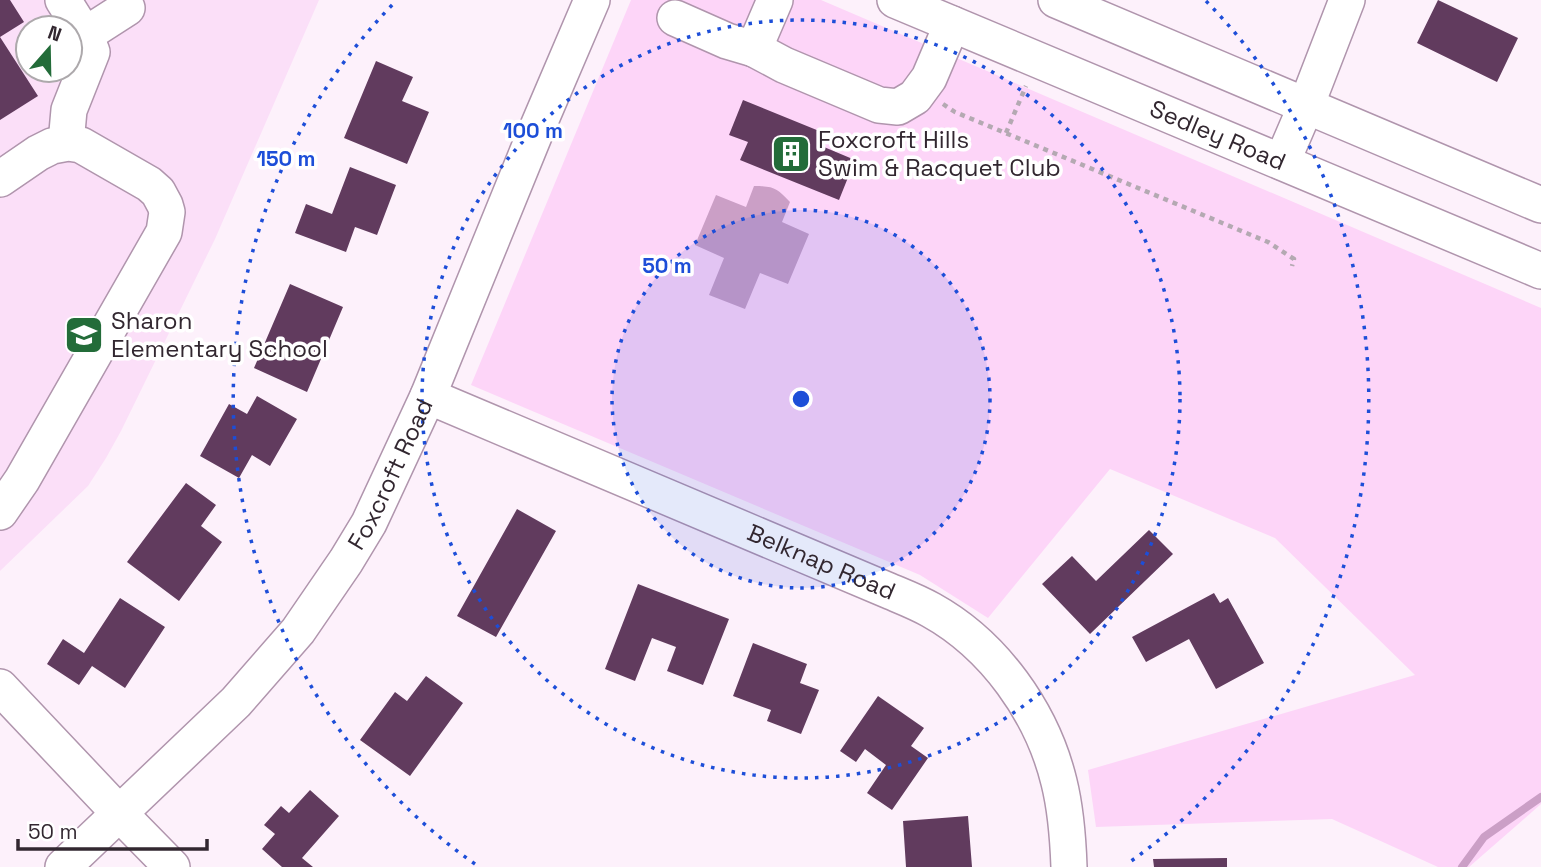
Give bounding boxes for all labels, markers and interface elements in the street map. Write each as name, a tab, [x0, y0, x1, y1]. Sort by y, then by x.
north arrow	[14, 14, 84, 84]
text: N	[44, 20, 65, 47]
street label: Sedley Road	[1145, 93, 1290, 177]
text: 100 m	[503, 117, 563, 144]
place label: Foxcroft Hills Swim & Racquet Club	[818, 124, 1061, 183]
building icon: Foxcroft Hills Swim & Racquet Club	[770, 133, 812, 175]
text: 150 m	[257, 145, 315, 172]
text: 50 m	[642, 252, 692, 279]
place label: Sharon Elementary School	[111, 305, 328, 364]
school or university icon: Sharon Elementary School	[63, 314, 105, 356]
centre of rings	[789, 387, 813, 411]
street label: Foxcroft Road	[340, 393, 440, 555]
street label: Belknap Road	[743, 517, 900, 607]
scale bar	[18, 808, 206, 852]
text: 50 m	[28, 818, 78, 845]

